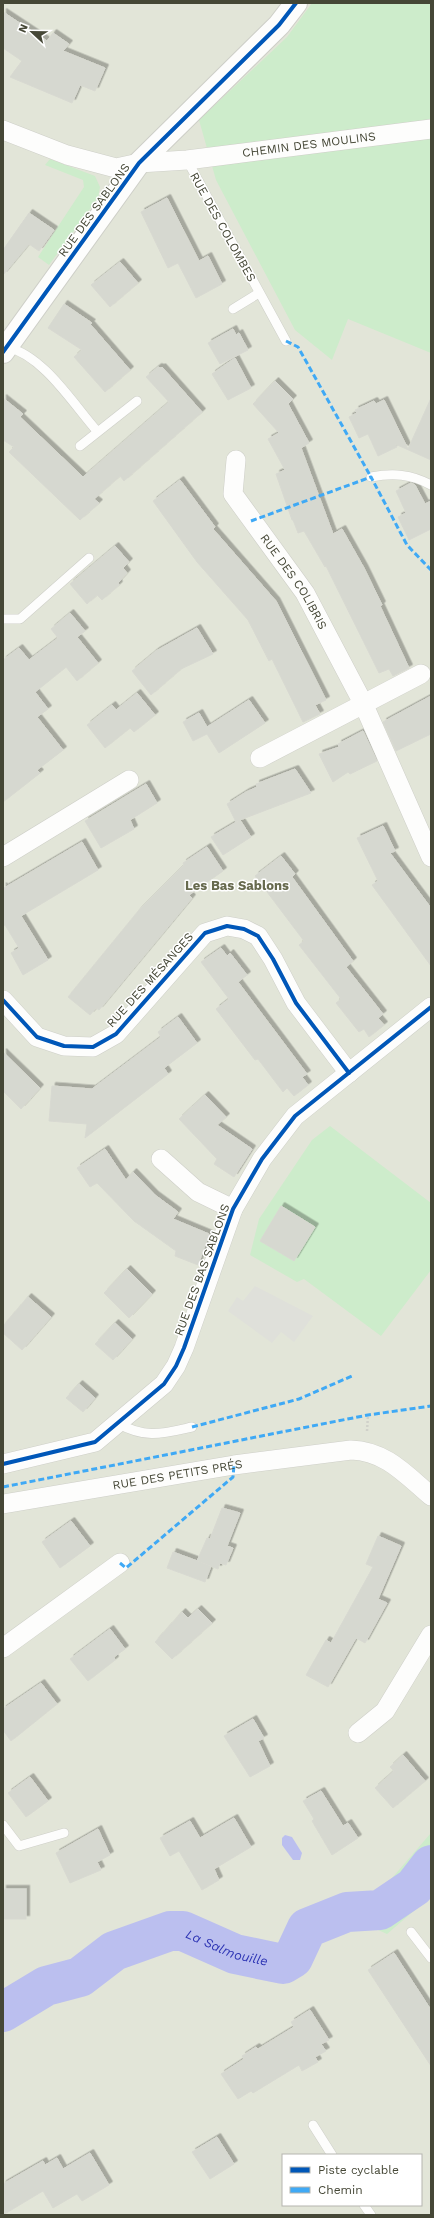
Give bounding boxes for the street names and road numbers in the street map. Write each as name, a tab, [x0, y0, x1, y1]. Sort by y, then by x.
street label: CHEMIN DES MOULINS	[241, 129, 377, 160]
street label: RUE DES SABLONS	[55, 161, 133, 259]
street label: RUE DES COLOMBES	[187, 170, 259, 284]
street label: RUE DES COLIBRIS	[257, 531, 330, 632]
street label: RUE DES MÉSANGES	[104, 930, 196, 1030]
street label: RUE DES BAS SABLONS	[172, 1202, 232, 1338]
street label: RUE DES PETITS PRÉS	[112, 1457, 243, 1492]

